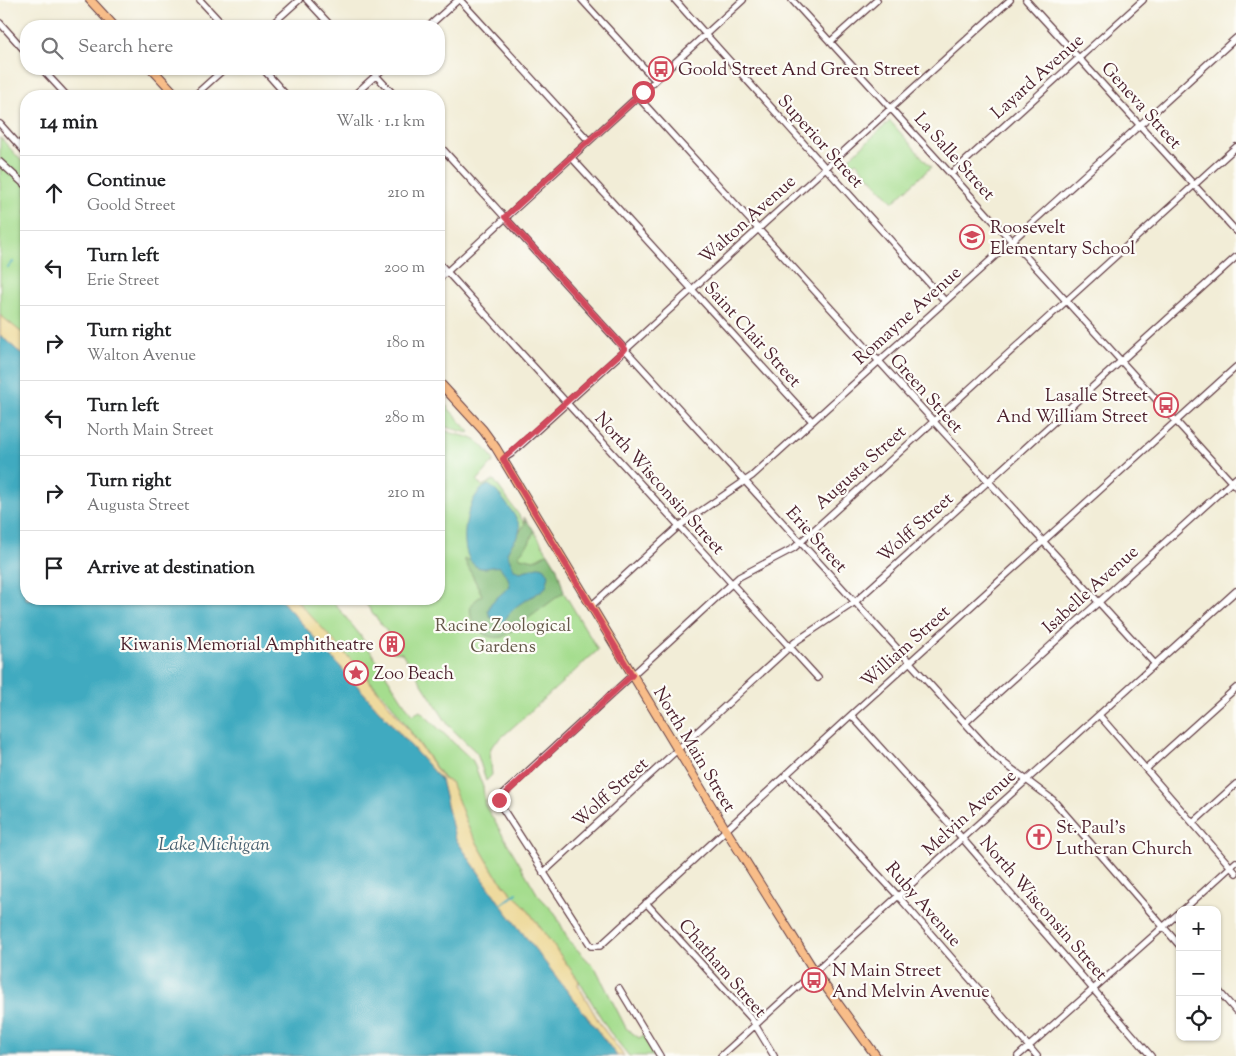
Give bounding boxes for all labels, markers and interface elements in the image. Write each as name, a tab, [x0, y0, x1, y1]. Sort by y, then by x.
search box	[20, 20, 445, 75]
street label: Layard Avenue	[986, 29, 1090, 126]
icon: search	[38, 34, 66, 62]
text: Search here	[78, 34, 173, 61]
bus stop icon: Goold Street And Green Street	[648, 56, 674, 82]
street label: Geneva Street	[1094, 57, 1187, 156]
place label: Goold Street And Green Street	[678, 58, 920, 84]
route start	[632, 81, 655, 104]
street label: Superior Street	[770, 90, 869, 195]
text: 14 min	[40, 108, 98, 138]
street label: La Salle Street	[907, 108, 1000, 207]
text: Walk · 1.1 km	[336, 111, 425, 134]
text: Continue	[87, 168, 166, 195]
street label: Walton Avenue	[694, 170, 803, 271]
icon: ahead	[40, 179, 68, 207]
text: 210 m	[387, 182, 425, 205]
text: Goold Street	[87, 195, 176, 218]
place label: Roosevelt Elementary School	[990, 216, 1135, 263]
school or university icon: Roosevelt Elementary School	[959, 224, 985, 250]
text: Turn left	[87, 243, 159, 270]
icon: left	[40, 254, 68, 282]
text: 200 m	[384, 257, 425, 280]
street label: Romayne Avenue	[849, 261, 968, 372]
text: Erie Street	[87, 270, 159, 293]
street label: Saint Clair Street	[697, 277, 806, 394]
text: Turn right	[87, 318, 171, 345]
icon: right	[40, 329, 68, 357]
text: 180 m	[386, 332, 425, 355]
text: Walton Avenue	[87, 345, 196, 368]
street label: Green Street	[883, 349, 968, 440]
place label: Lasalle Street And William Street	[996, 384, 1148, 431]
bus stop icon: Lasalle Street And William Street	[1153, 392, 1179, 418]
text: Turn left	[87, 393, 159, 420]
icon: left	[40, 404, 68, 432]
text: 280 m	[384, 407, 425, 430]
street label: North Wisconsin Street	[587, 407, 730, 561]
text: North Main Street	[87, 420, 213, 443]
street label: Augusta Street	[810, 420, 913, 517]
text: Turn right	[87, 468, 171, 495]
icon: right	[40, 479, 68, 507]
text: 210 m	[387, 482, 425, 505]
street label: Wolff Street	[873, 487, 960, 570]
text: Augusta Street	[87, 495, 190, 518]
street label: Erie Street	[779, 501, 852, 579]
street label: Isabelle Avenue	[1038, 540, 1145, 641]
icon: arrive	[40, 554, 68, 582]
text: Arrive at destination	[87, 555, 255, 582]
street label: William Street	[856, 600, 957, 695]
park label: Racine Zoological Gardens	[435, 614, 571, 661]
building icon: Kiwanis Memorial Amphitheatre	[379, 631, 405, 657]
place label: Kiwanis Memorial Amphitheatre	[120, 633, 374, 659]
place icon: Zoo Beach	[343, 660, 369, 686]
place label: Zoo Beach	[374, 662, 454, 688]
street label: North Main Street	[646, 682, 741, 818]
street label: Wolff Street	[568, 752, 655, 835]
street label: Melvin Avenue	[918, 764, 1023, 863]
route end	[488, 789, 511, 812]
place label: St. Paul's Lutheran Church	[1056, 816, 1193, 863]
church icon: St. Paul's Lutheran Church	[1026, 824, 1052, 850]
street label: North Wisconsin Street	[972, 831, 1113, 987]
water label: Lake Michigan	[158, 832, 270, 859]
street label: Ruby Avenue	[878, 857, 967, 953]
map controls	[1176, 906, 1221, 1041]
button: +	[1176, 906, 1221, 951]
street label: Chatham Street	[671, 914, 772, 1024]
button: −	[1176, 951, 1221, 996]
place label: N Main Street And Melvin Avenue	[832, 959, 990, 1006]
bus stop icon: N Main Street And Melvin Avenue	[801, 967, 827, 993]
button: locate	[1176, 996, 1221, 1041]

